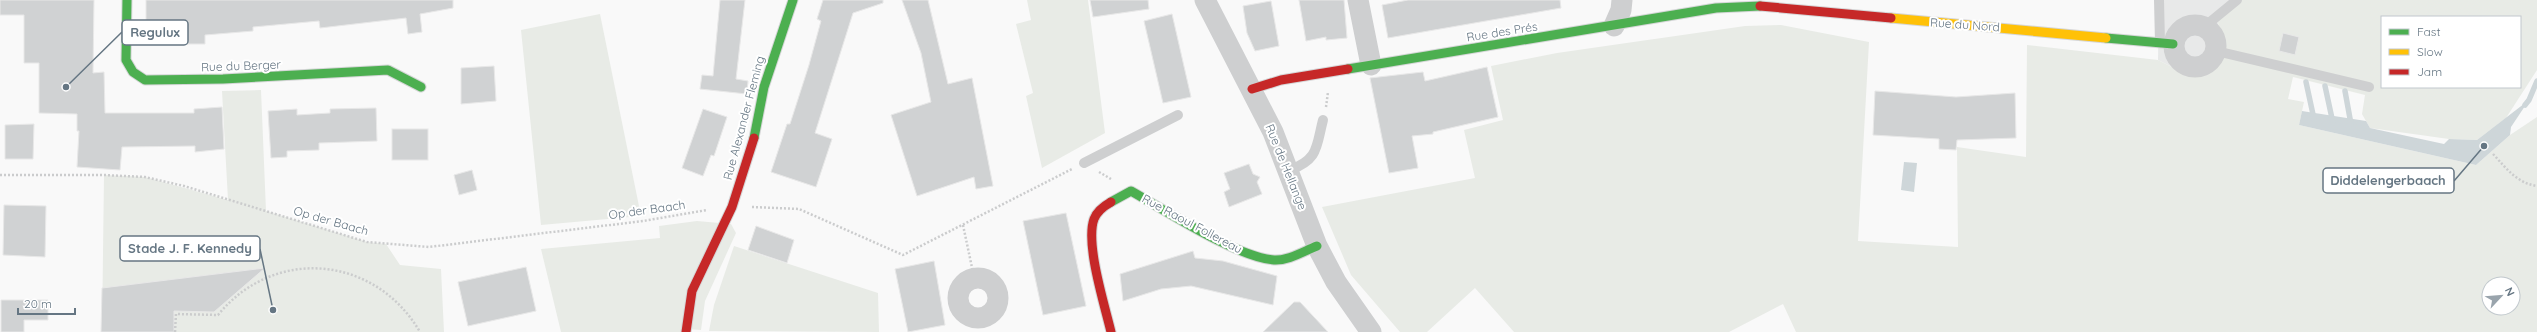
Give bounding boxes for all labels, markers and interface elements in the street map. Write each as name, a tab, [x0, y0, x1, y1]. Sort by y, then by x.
street label: Rue du Nord	[1930, 15, 2000, 34]
legend	[2381, 16, 2521, 88]
street label: Rue des Prés	[1465, 18, 1539, 45]
callout: Regulux	[122, 20, 188, 45]
text: Regulux	[130, 24, 181, 40]
text: Fast	[2417, 24, 2441, 39]
text: Slow	[2417, 44, 2443, 59]
street label: Rue Alexander Fleming	[720, 54, 767, 182]
street label: Rue du Berger	[201, 57, 282, 74]
text: Jam	[2417, 64, 2442, 79]
street label: Rue de Hellange	[1262, 122, 1311, 212]
callout: Diddelengerbaach	[2323, 168, 2454, 193]
text: Diddelengerbaach	[2330, 172, 2446, 188]
street label: Rue Raoul Follereau	[1139, 191, 1245, 256]
street label: Op der Baach	[608, 197, 686, 222]
street label: Op der Baach	[292, 203, 370, 238]
callout: Stade J. F. Kennedy	[120, 236, 260, 261]
text: Stade J. F. Kennedy	[128, 240, 252, 256]
north arrow	[2481, 276, 2521, 316]
text: N	[2502, 285, 2518, 298]
scale bar	[18, 290, 75, 316]
text: 20 m	[24, 296, 52, 311]

